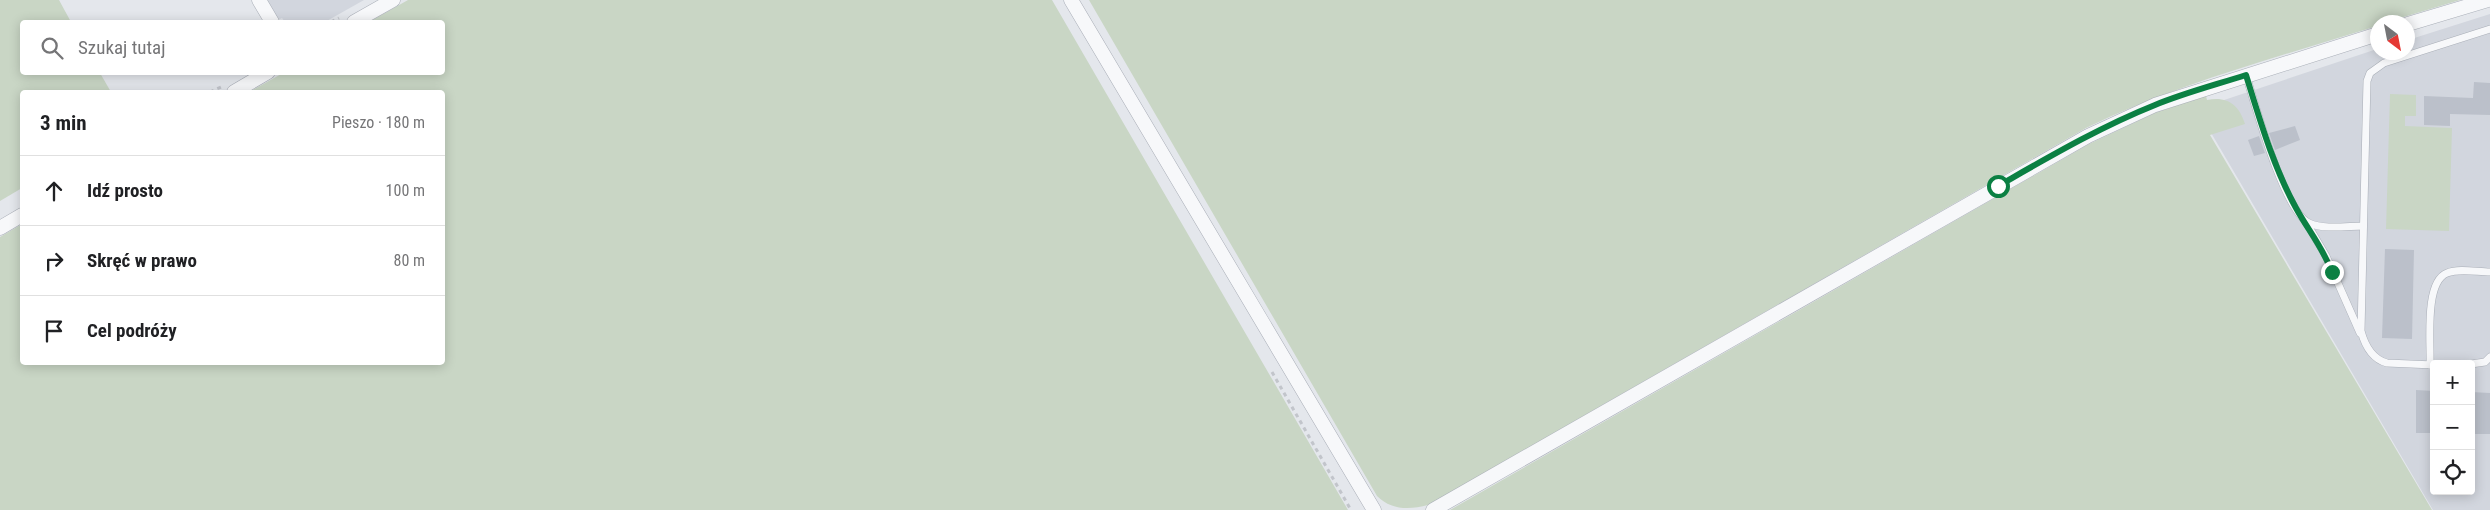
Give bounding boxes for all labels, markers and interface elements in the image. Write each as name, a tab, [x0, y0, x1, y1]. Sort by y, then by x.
north arrow	[2370, 15, 2415, 60]
search box	[20, 20, 445, 75]
icon: search	[38, 34, 66, 62]
text: Szukaj tutaj	[78, 36, 165, 59]
text: 3 min	[40, 111, 87, 135]
text: Pieszo · 180 m	[332, 113, 425, 132]
route start	[1987, 175, 2010, 198]
icon: ahead	[40, 177, 68, 205]
text: Idź prosto	[87, 179, 163, 202]
text: 100 m	[386, 181, 425, 200]
icon: right	[40, 247, 68, 275]
text: Skręć w prawo	[87, 249, 197, 272]
text: 80 m	[393, 251, 425, 270]
route end	[2321, 261, 2344, 284]
icon: arrive	[40, 317, 68, 345]
text: Cel podróży	[87, 319, 177, 342]
map controls	[2430, 360, 2475, 495]
button: +	[2430, 360, 2475, 405]
button: −	[2430, 405, 2475, 450]
button: locate	[2430, 450, 2475, 495]

